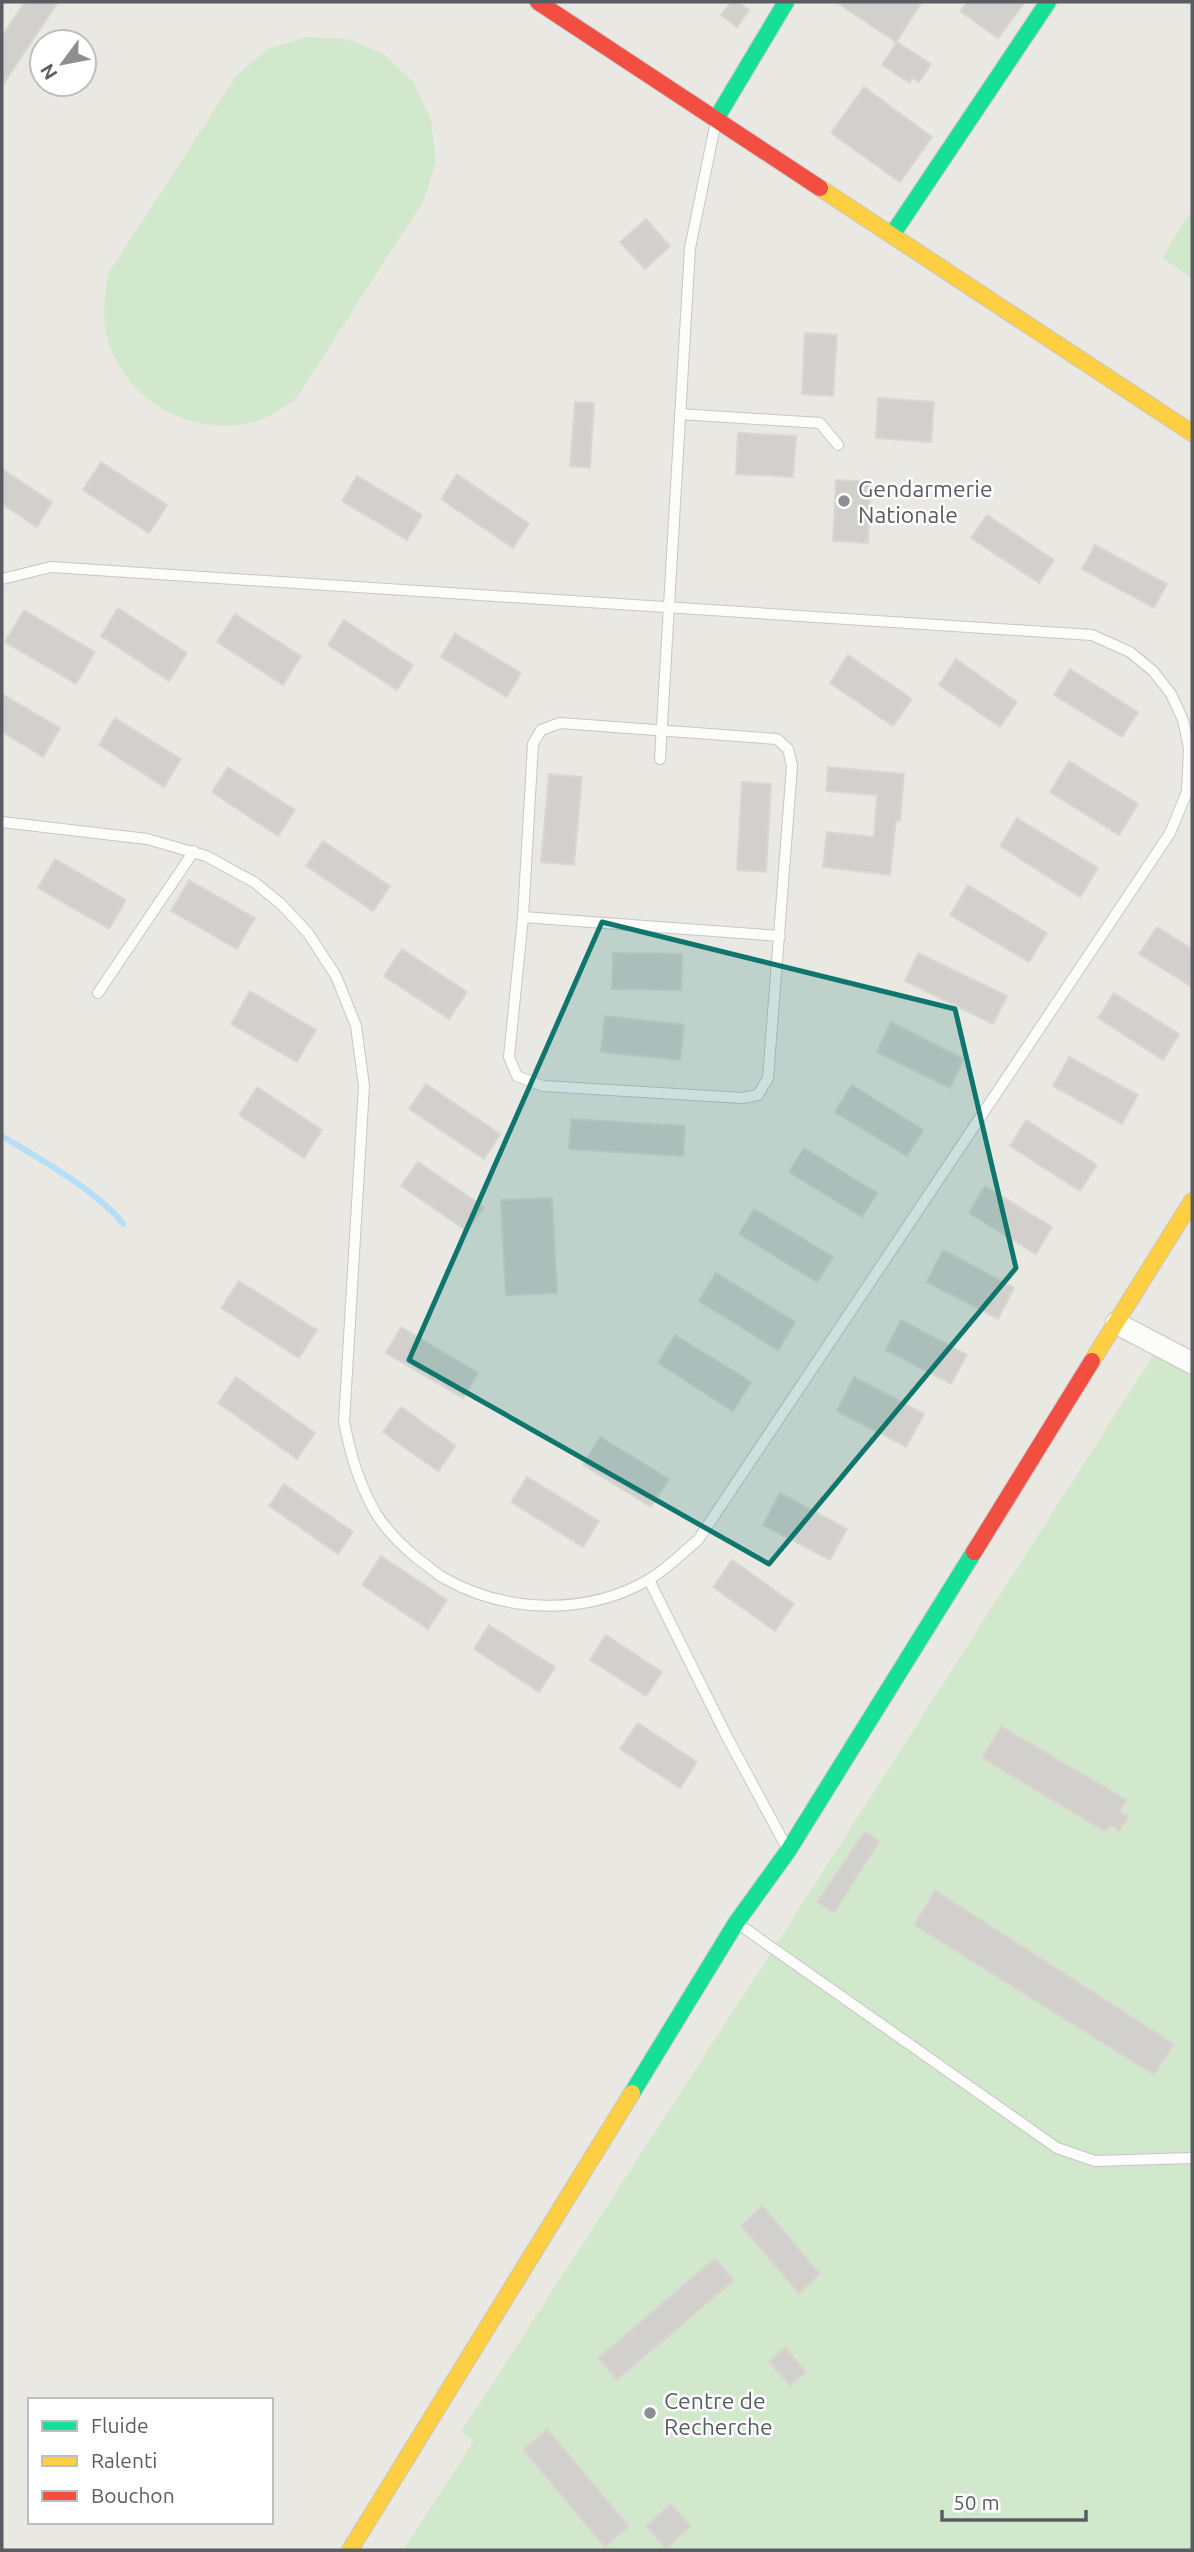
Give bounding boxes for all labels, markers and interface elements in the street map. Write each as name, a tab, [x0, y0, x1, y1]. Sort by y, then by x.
north arrow	[28, 28, 98, 98]
text: N	[35, 60, 62, 84]
place label: Gendarmerie Nationale	[858, 476, 993, 527]
marker: Gendarmerie Nationale	[836, 493, 852, 509]
place label: Centre de Recherche	[664, 2388, 773, 2439]
legend	[28, 2398, 273, 2524]
marker: Centre de Recherche	[642, 2405, 658, 2421]
text: Fluide	[91, 2413, 149, 2437]
text: Ralenti	[91, 2448, 157, 2472]
scale bar	[942, 2478, 1086, 2522]
text: Bouchon	[91, 2483, 175, 2507]
text: 50 m	[953, 2490, 1000, 2514]

